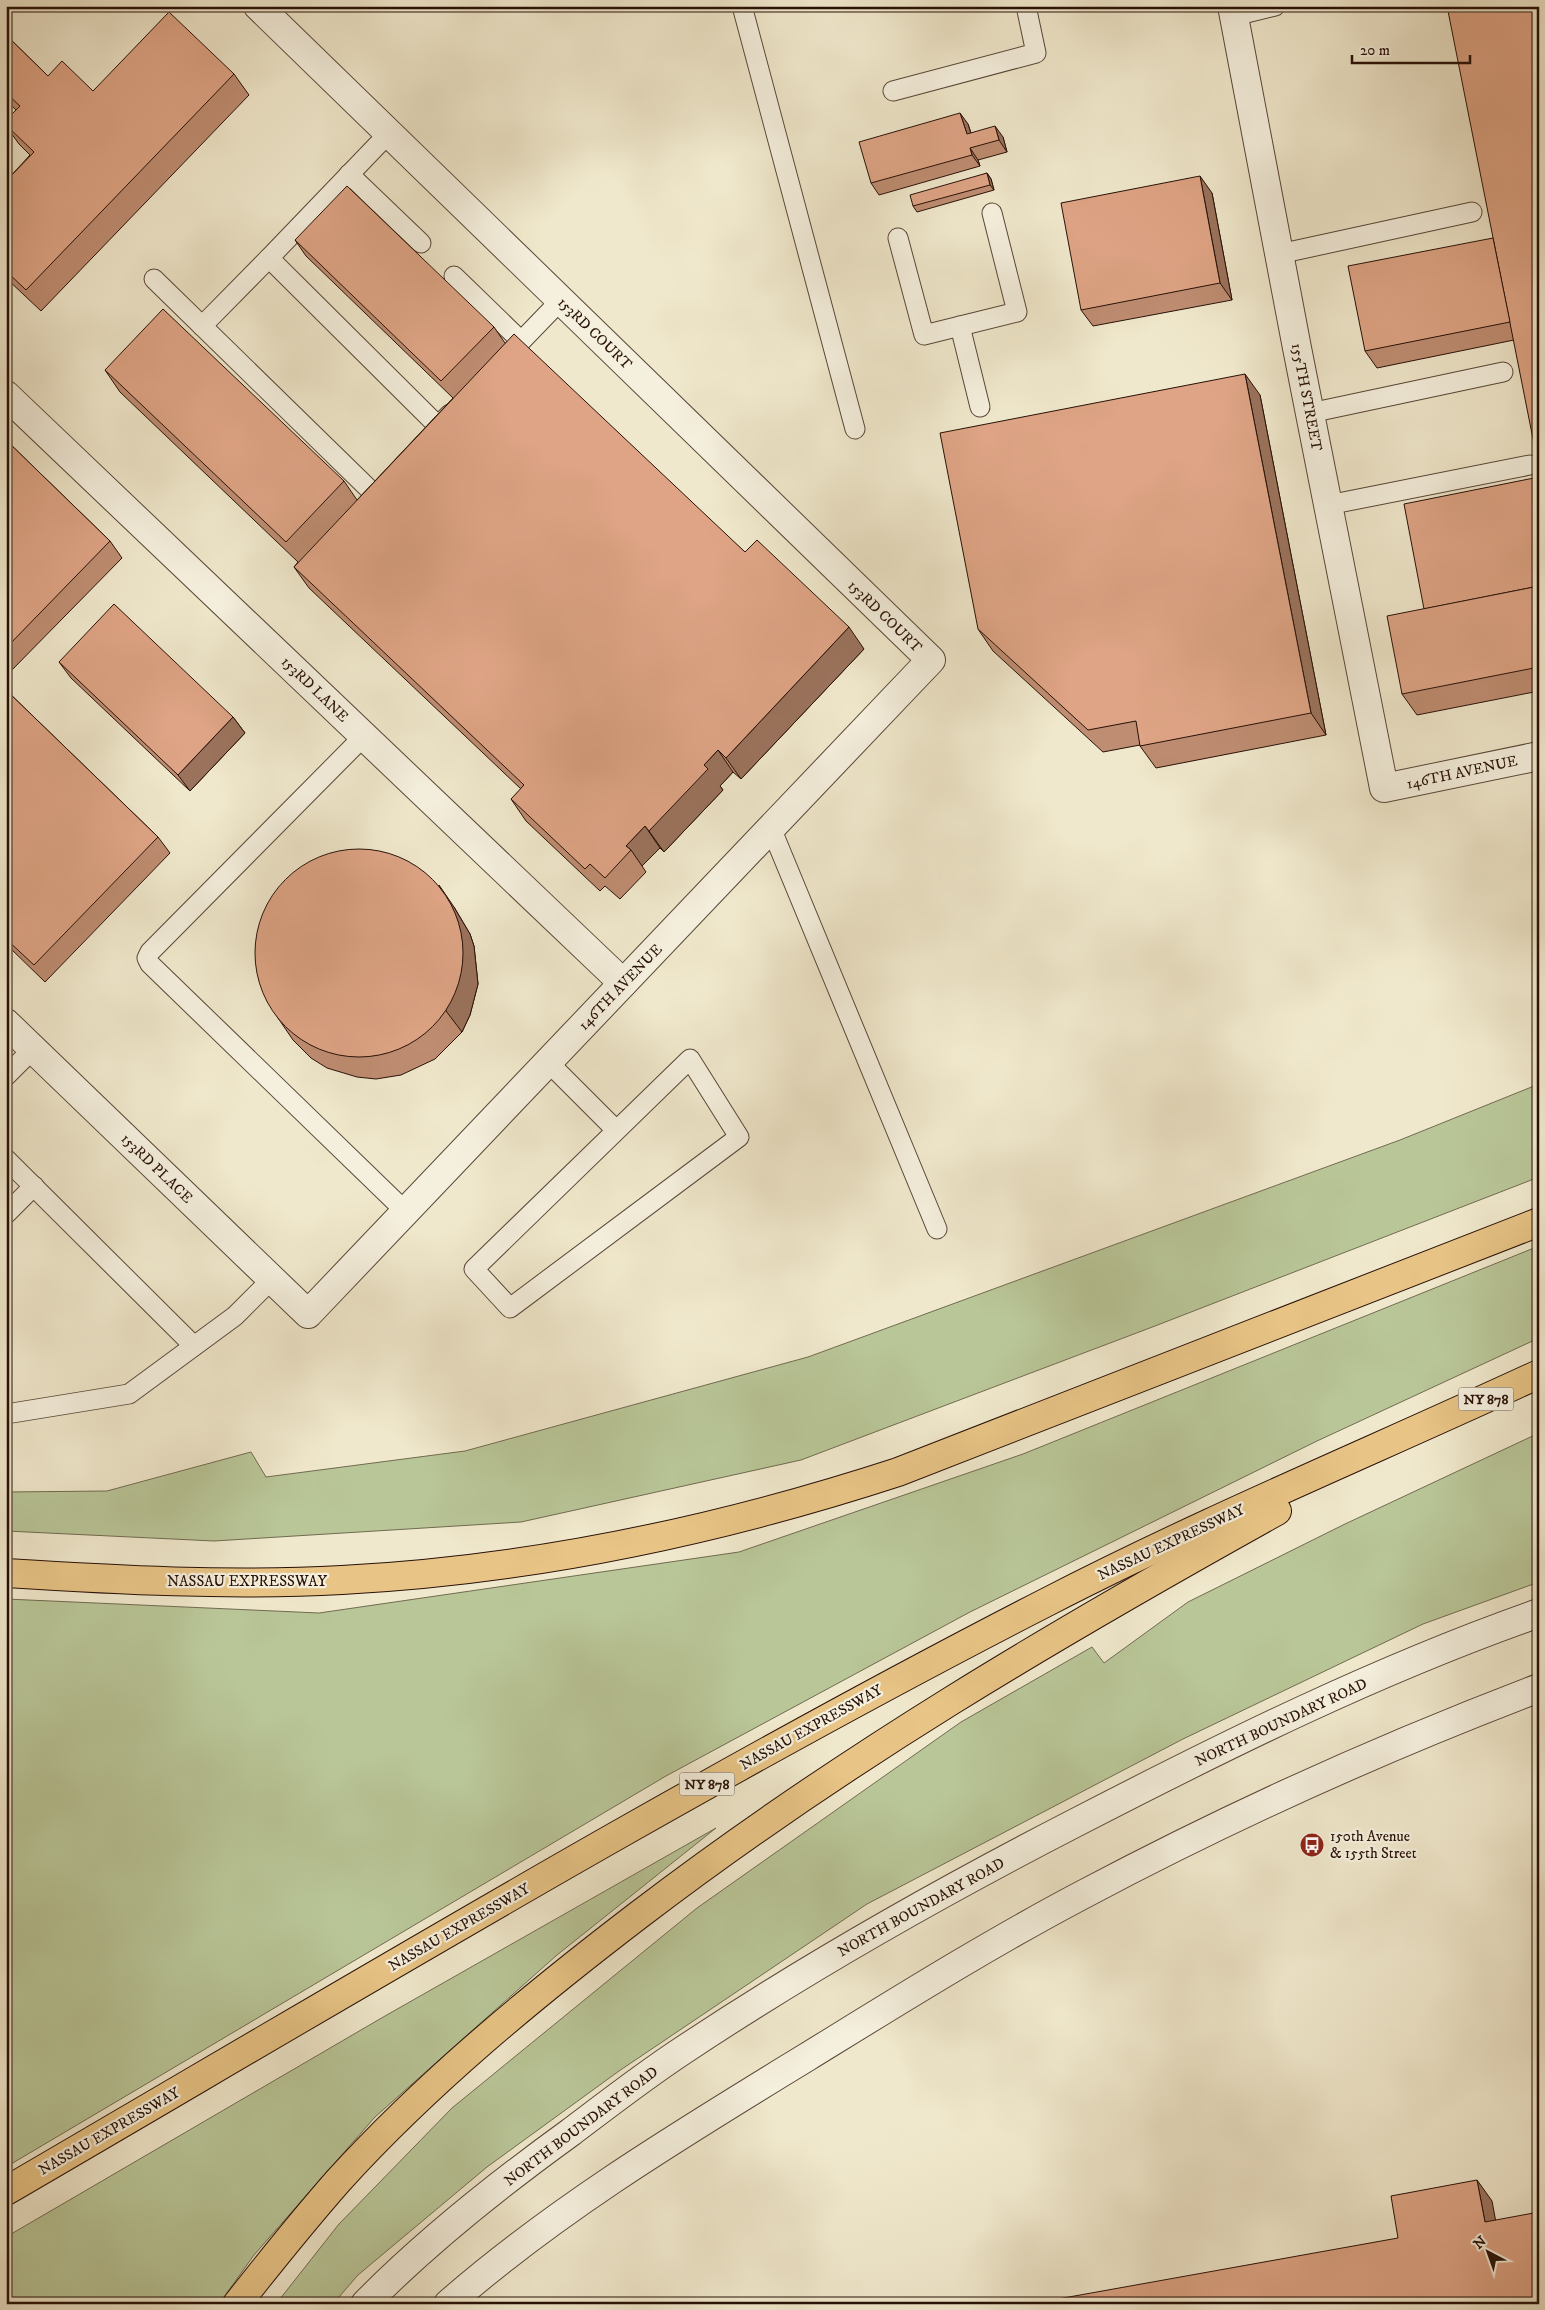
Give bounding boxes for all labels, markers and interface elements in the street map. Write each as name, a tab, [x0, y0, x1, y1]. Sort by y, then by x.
scale bar	[1352, 32, 1470, 64]
text: 20 m	[1360, 41, 1390, 60]
street label: 153RD COURT	[553, 293, 636, 374]
street label: 155TH STREET	[1287, 342, 1326, 453]
street label: 153RD COURT	[843, 576, 926, 657]
street label: 153RD LANE	[277, 653, 353, 726]
street label: 146TH AVENUE	[1405, 751, 1520, 794]
street label: 146TH AVENUE	[574, 940, 667, 1035]
street label: 153RD PLACE	[117, 1129, 197, 1208]
road number: NY 878	[1458, 1388, 1514, 1410]
street label: NASSAU EXPRESSWAY	[1095, 1500, 1248, 1585]
street label: NASSAU EXPRESSWAY	[167, 1572, 327, 1591]
street label: NORTH BOUNDARY ROAD	[1192, 1674, 1370, 1771]
street label: NASSAU EXPRESSWAY	[737, 1680, 886, 1775]
road number: NY 878	[680, 1772, 734, 1796]
place label: 150th Avenue & 155th Street	[1330, 1827, 1417, 1863]
bus stop icon: 150th Avenue & 155th Street	[1299, 1832, 1325, 1858]
street label: NORTH BOUNDARY ROAD	[834, 1854, 1008, 1961]
street label: NASSAU EXPRESSWAY	[385, 1879, 534, 1976]
street label: NORTH BOUNDARY ROAD	[501, 2062, 662, 2191]
street label: NASSAU EXPRESSWAY	[35, 2083, 184, 2180]
north arrow	[1462, 2228, 1512, 2278]
text: N	[1470, 2232, 1491, 2254]

